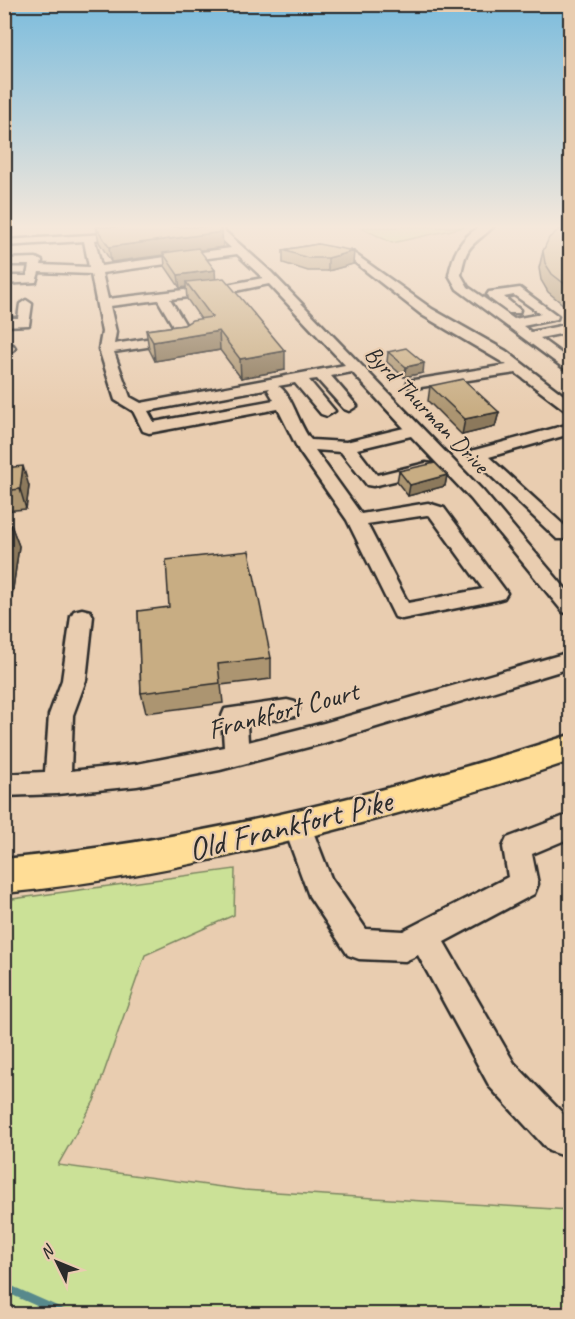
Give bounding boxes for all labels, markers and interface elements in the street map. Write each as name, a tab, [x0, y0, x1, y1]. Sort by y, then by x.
street label: Byrd Thurman Drive	[358, 339, 497, 481]
street label: Frankfort Court	[204, 672, 365, 747]
street label: Old Frankfort Pike	[184, 779, 398, 871]
north arrow	[27, 1232, 87, 1292]
text: N	[36, 1240, 60, 1263]

